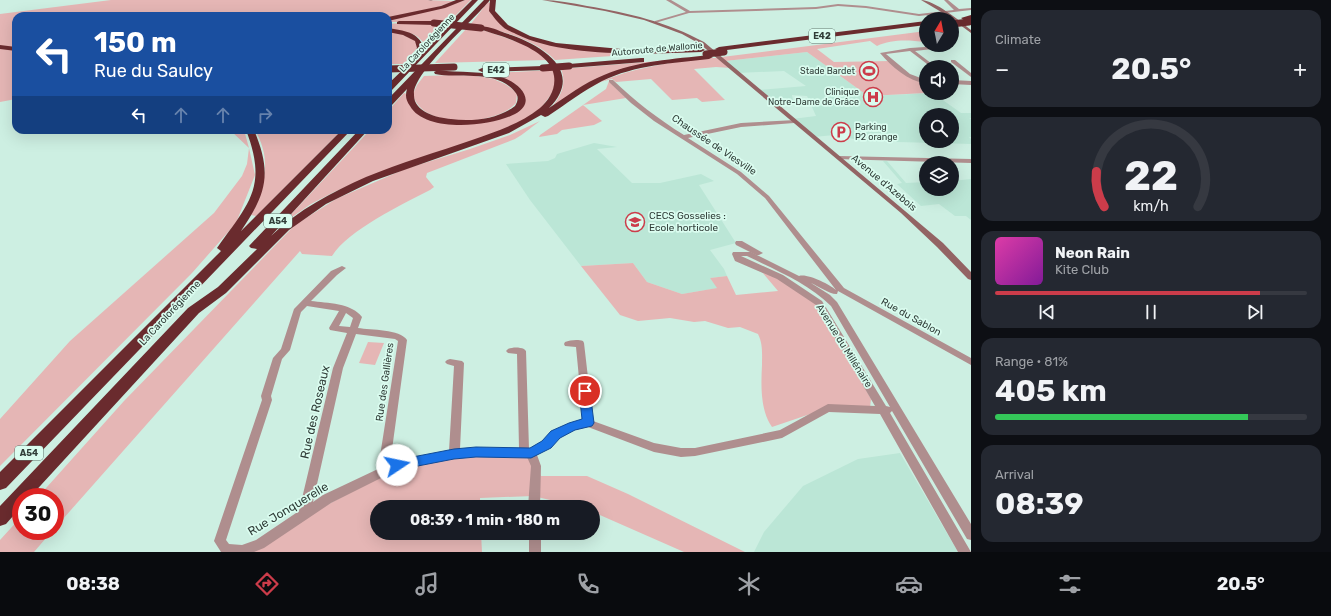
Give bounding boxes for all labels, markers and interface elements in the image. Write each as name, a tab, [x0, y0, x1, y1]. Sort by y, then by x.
street label: La Carolorégienne	[397, 12, 457, 74]
north arrow	[919, 12, 959, 52]
map controls	[919, 12, 959, 196]
text: 150 m	[94, 26, 177, 59]
icon: left	[28, 28, 80, 80]
road number: E42	[809, 29, 835, 43]
text: Climate	[995, 32, 1041, 47]
street label: Autoroute de Wallonie	[611, 40, 703, 58]
text: 20.5°	[1111, 51, 1191, 87]
text: −	[995, 56, 1009, 83]
text: +	[1293, 56, 1307, 83]
text: Rue du Saulcy	[94, 60, 213, 82]
sports icon: Stade Bardet	[858, 60, 880, 82]
button: sound	[919, 60, 959, 100]
road number: E42	[483, 63, 509, 77]
place label: Stade Bardet	[800, 66, 855, 76]
hospital icon: Clinique Notre-Dame de Grâce	[862, 86, 884, 108]
place label: Clinique Notre-Dame de Grâce	[768, 87, 859, 107]
icon: left	[128, 104, 150, 126]
icon: ahead	[170, 104, 192, 126]
icon: ahead	[212, 104, 234, 126]
icon: right	[254, 104, 276, 126]
button: search	[919, 108, 959, 148]
street label: Chaussée de Viesville	[669, 112, 759, 178]
parking icon: Parking P2 orange	[830, 121, 852, 143]
place label: Parking P2 orange	[855, 122, 898, 142]
text: 22	[1124, 151, 1178, 200]
street label: Avenue d'Azebois	[849, 152, 919, 214]
button: layers	[919, 156, 959, 196]
text: km/h	[1133, 198, 1169, 215]
place label: CECS Gosselies : Ecole horticole	[649, 210, 726, 234]
school or university icon: CECS Gosselies : Ecole horticole	[624, 211, 646, 233]
road number: A54	[264, 214, 292, 228]
text: Neon Rain	[1055, 244, 1130, 262]
text: Kite Club	[1055, 262, 1109, 277]
street label: La Carolorégienne	[137, 278, 203, 348]
street label: Rue du Sablon	[879, 296, 943, 338]
icon: previous	[1036, 301, 1058, 323]
icon: pause	[1140, 301, 1162, 323]
icon: next	[1244, 301, 1266, 323]
street label: Avenue du Millénaire	[813, 302, 875, 390]
street label: Rue des Gallières	[374, 342, 396, 422]
text: Range · 81%	[995, 354, 1068, 369]
street label: Rue des Roseaux	[297, 363, 333, 460]
text: 405 km	[995, 373, 1107, 409]
pin	[568, 374, 602, 408]
icon: arrive	[574, 380, 596, 402]
position arrow	[376, 444, 418, 486]
road number: A54	[15, 446, 43, 460]
text: Arrival	[995, 467, 1034, 482]
street label: Rue Jonquerelle	[245, 479, 331, 539]
text: 08:39	[995, 486, 1083, 522]
speed limit sign: 30	[12, 488, 64, 540]
text: 08:39 · 1 min · 180 m	[410, 511, 560, 529]
icon: directions	[253, 570, 281, 598]
icon: music	[413, 570, 441, 598]
icon: phone	[574, 570, 602, 598]
icon: climate	[735, 570, 763, 598]
icon: car	[895, 570, 923, 598]
icon: filters	[1056, 570, 1084, 598]
text: 08:38	[66, 573, 120, 595]
text: 20.5°	[1217, 573, 1265, 595]

